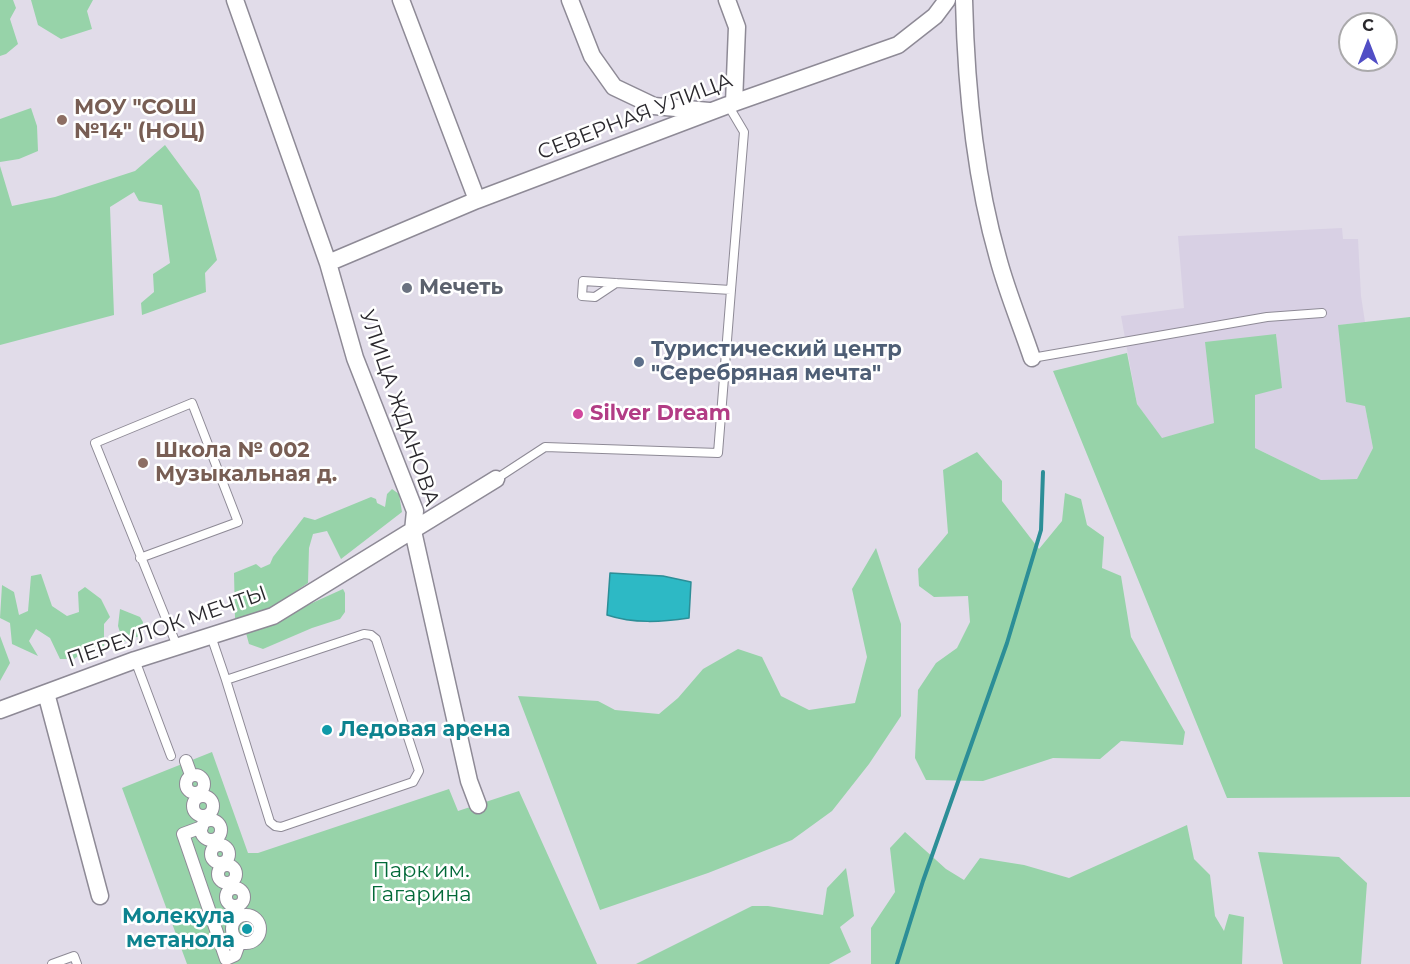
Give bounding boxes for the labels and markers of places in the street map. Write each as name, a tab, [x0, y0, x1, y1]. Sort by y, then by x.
place label: МОУ "СОШ №14" (НОЦ)	[74, 95, 205, 145]
marker: МОУ "СОШ №14" (НОЦ)	[55, 113, 69, 127]
place label: Мечеть	[419, 275, 503, 301]
marker: Мечеть	[400, 281, 414, 295]
place label: Туристический центр "Серебряная мечта"	[651, 337, 902, 387]
marker: Туристический центр "Серебряная мечта"	[632, 355, 646, 369]
place label: Silver Dream	[590, 401, 731, 427]
marker: Silver Dream	[571, 407, 585, 421]
place label: Школа № 002 Музыкальная д.	[155, 438, 337, 488]
marker: Школа № 002 Музыкальная д.	[136, 456, 150, 470]
place label: Ледовая арена	[339, 717, 511, 743]
marker: Ледовая арена	[320, 723, 334, 737]
place label: Молекула метанола	[122, 904, 235, 954]
marker: Молекула метанола	[240, 922, 254, 936]

